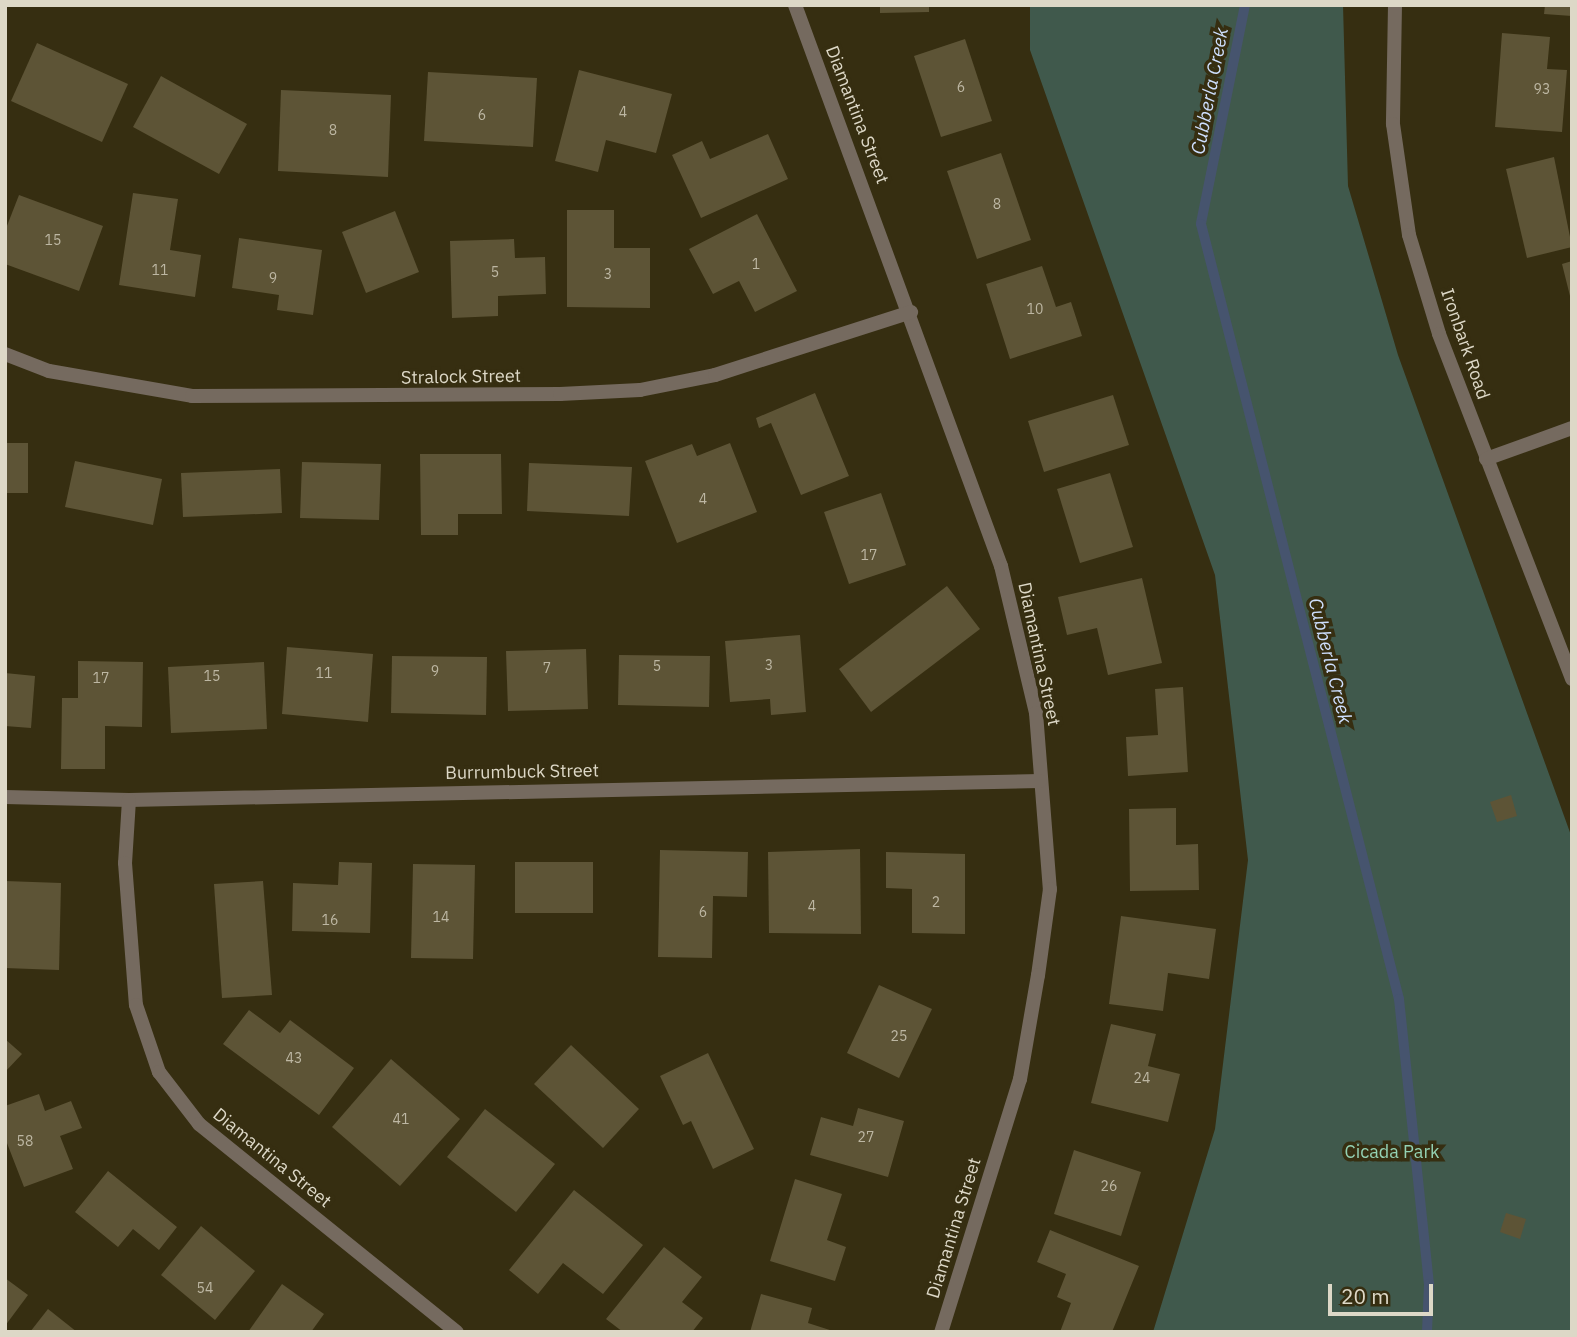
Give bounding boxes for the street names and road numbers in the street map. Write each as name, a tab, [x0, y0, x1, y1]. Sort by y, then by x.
street label: Diamantina Street	[821, 43, 893, 187]
street label: Ironbark Road	[1436, 286, 1494, 402]
street label: Stralock Street	[401, 365, 521, 389]
street label: Diamantina Street	[1013, 580, 1065, 728]
street label: Burrumbuck Street	[445, 760, 599, 784]
street label: Diamantina Street	[208, 1104, 336, 1212]
street label: Diamantina Street	[922, 1155, 986, 1301]

